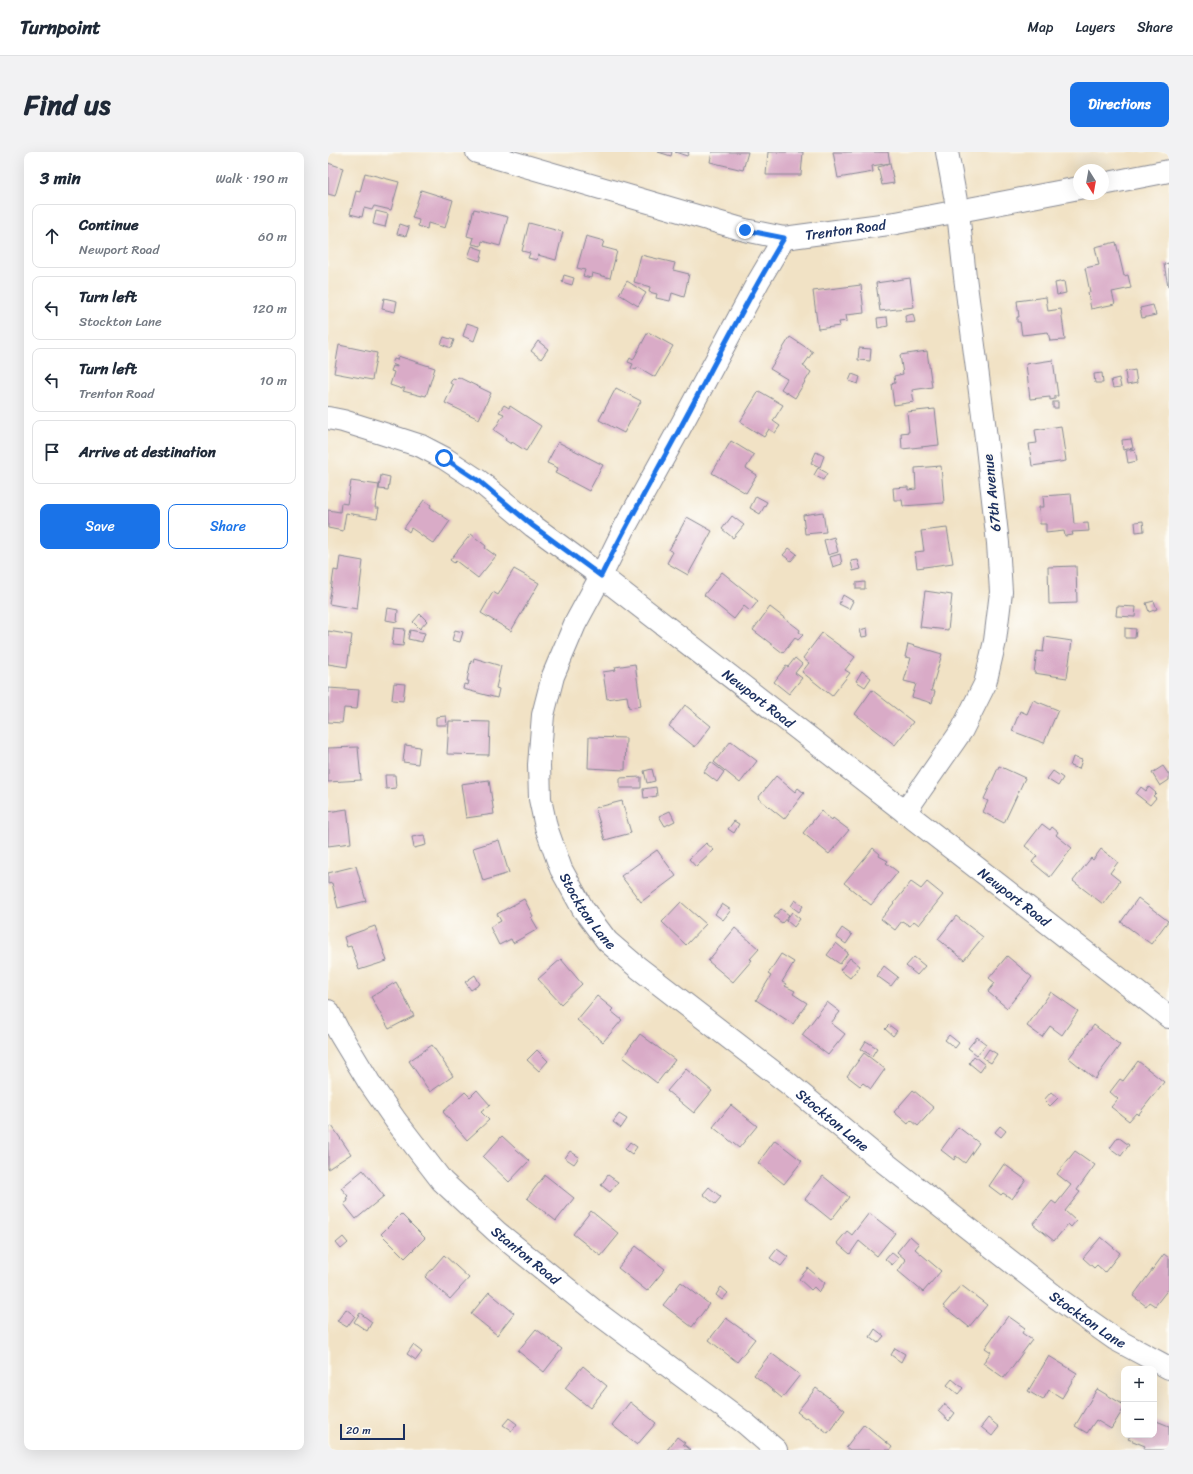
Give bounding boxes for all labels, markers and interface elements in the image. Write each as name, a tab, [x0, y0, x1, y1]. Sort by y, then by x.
text: Turnpoint	[20, 11, 101, 44]
text: Map	[1028, 15, 1053, 40]
text: Layers	[1075, 15, 1115, 40]
text: Share	[1137, 15, 1173, 40]
text: Find us	[24, 80, 111, 129]
button: Directions	[1070, 82, 1169, 127]
text: 3 min	[40, 163, 81, 193]
north arrow	[1073, 164, 1109, 200]
text: Walk · 190 m	[215, 167, 288, 190]
text: Continue	[79, 212, 139, 238]
street label: Trenton Road	[804, 212, 889, 248]
route end	[736, 221, 754, 239]
icon: ahead	[41, 225, 63, 247]
text: 60 m	[258, 225, 287, 248]
text: Newport Road	[79, 238, 159, 261]
text: Turn left	[79, 284, 137, 310]
icon: left	[41, 297, 63, 319]
text: 120 m	[252, 297, 287, 320]
text: Stockton Lane	[79, 310, 162, 333]
text: Turn left	[79, 356, 137, 382]
icon: left	[41, 369, 63, 391]
text: 10 m	[260, 369, 287, 392]
text: Trenton Road	[79, 382, 154, 405]
text: Arrive at destination	[79, 439, 216, 465]
icon: arrive	[41, 441, 63, 463]
route start	[435, 449, 453, 467]
street label: 67th Avenue	[975, 453, 1008, 533]
button: Save	[40, 504, 160, 549]
button: Share	[168, 504, 288, 549]
street label: Newport Road	[717, 662, 802, 736]
street label: Newport Road	[972, 861, 1057, 934]
street label: Stockton Lane	[553, 868, 622, 956]
street label: Stockton Lane	[790, 1082, 875, 1158]
street label: Stanton Road	[485, 1220, 567, 1292]
street label: Stockton Lane	[1044, 1284, 1131, 1355]
map controls	[1121, 1366, 1157, 1438]
button: +	[1121, 1366, 1157, 1402]
button: −	[1121, 1402, 1157, 1438]
text: 20 m	[346, 1421, 371, 1440]
scale bar	[340, 1422, 405, 1441]

